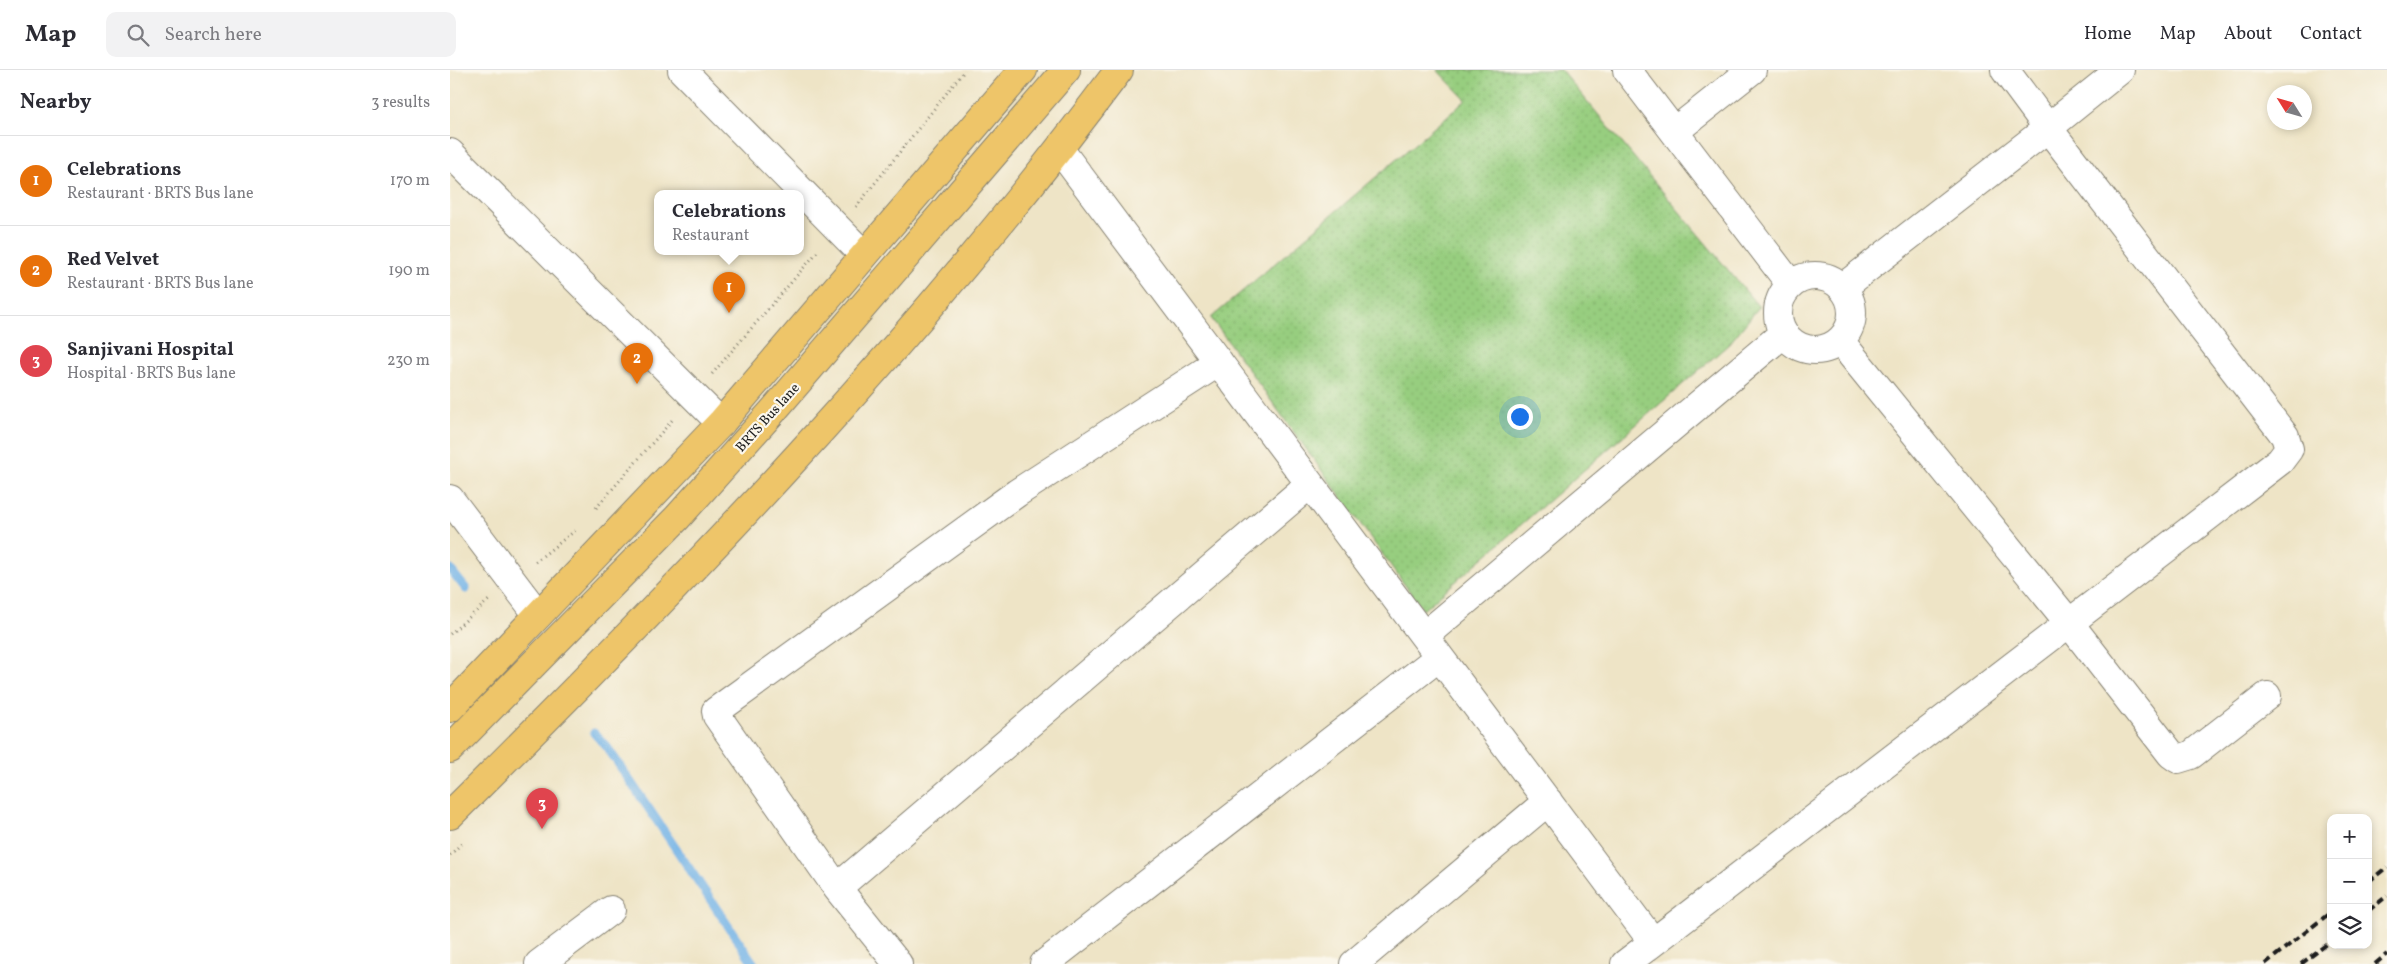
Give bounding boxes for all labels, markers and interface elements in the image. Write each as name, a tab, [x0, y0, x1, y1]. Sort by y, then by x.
search box	[106, 12, 456, 57]
text: Map	[25, 18, 76, 52]
icon: search	[124, 21, 152, 49]
text: Search here	[164, 22, 262, 48]
text: Home	[2084, 22, 2132, 47]
text: Map	[2160, 22, 2196, 47]
text: About	[2224, 22, 2272, 47]
text: Contact	[2300, 22, 2362, 47]
north arrow	[2267, 85, 2312, 130]
text: Nearby	[20, 88, 91, 117]
text: 3 results	[371, 92, 430, 114]
text: Celebrations	[67, 157, 181, 183]
text: 1	[33, 170, 39, 192]
text: 170 m	[390, 170, 430, 192]
text: Restaurant · BRTS Bus lane	[67, 183, 254, 205]
popup	[654, 190, 804, 255]
text: Celebrations	[672, 199, 786, 225]
text: Restaurant	[672, 225, 749, 247]
text: Red Velvet	[67, 247, 159, 273]
text: 2	[32, 260, 40, 282]
text: 190 m	[388, 260, 430, 282]
pin: 1	[713, 272, 745, 313]
text: Restaurant · BRTS Bus lane	[67, 273, 254, 295]
text: Sanjivani Hospital	[67, 337, 234, 363]
pin: 2	[621, 343, 653, 384]
text: 3	[32, 350, 40, 372]
text: 230 m	[387, 350, 430, 372]
text: Hospital · BRTS Bus lane	[67, 363, 236, 385]
street label: BRTS Bus lane	[732, 379, 805, 457]
your location	[1507, 404, 1533, 430]
pin: 3	[526, 788, 558, 829]
map controls	[2327, 814, 2372, 949]
button: +	[2327, 814, 2372, 859]
button: −	[2327, 859, 2372, 904]
button: layers	[2327, 904, 2372, 949]

